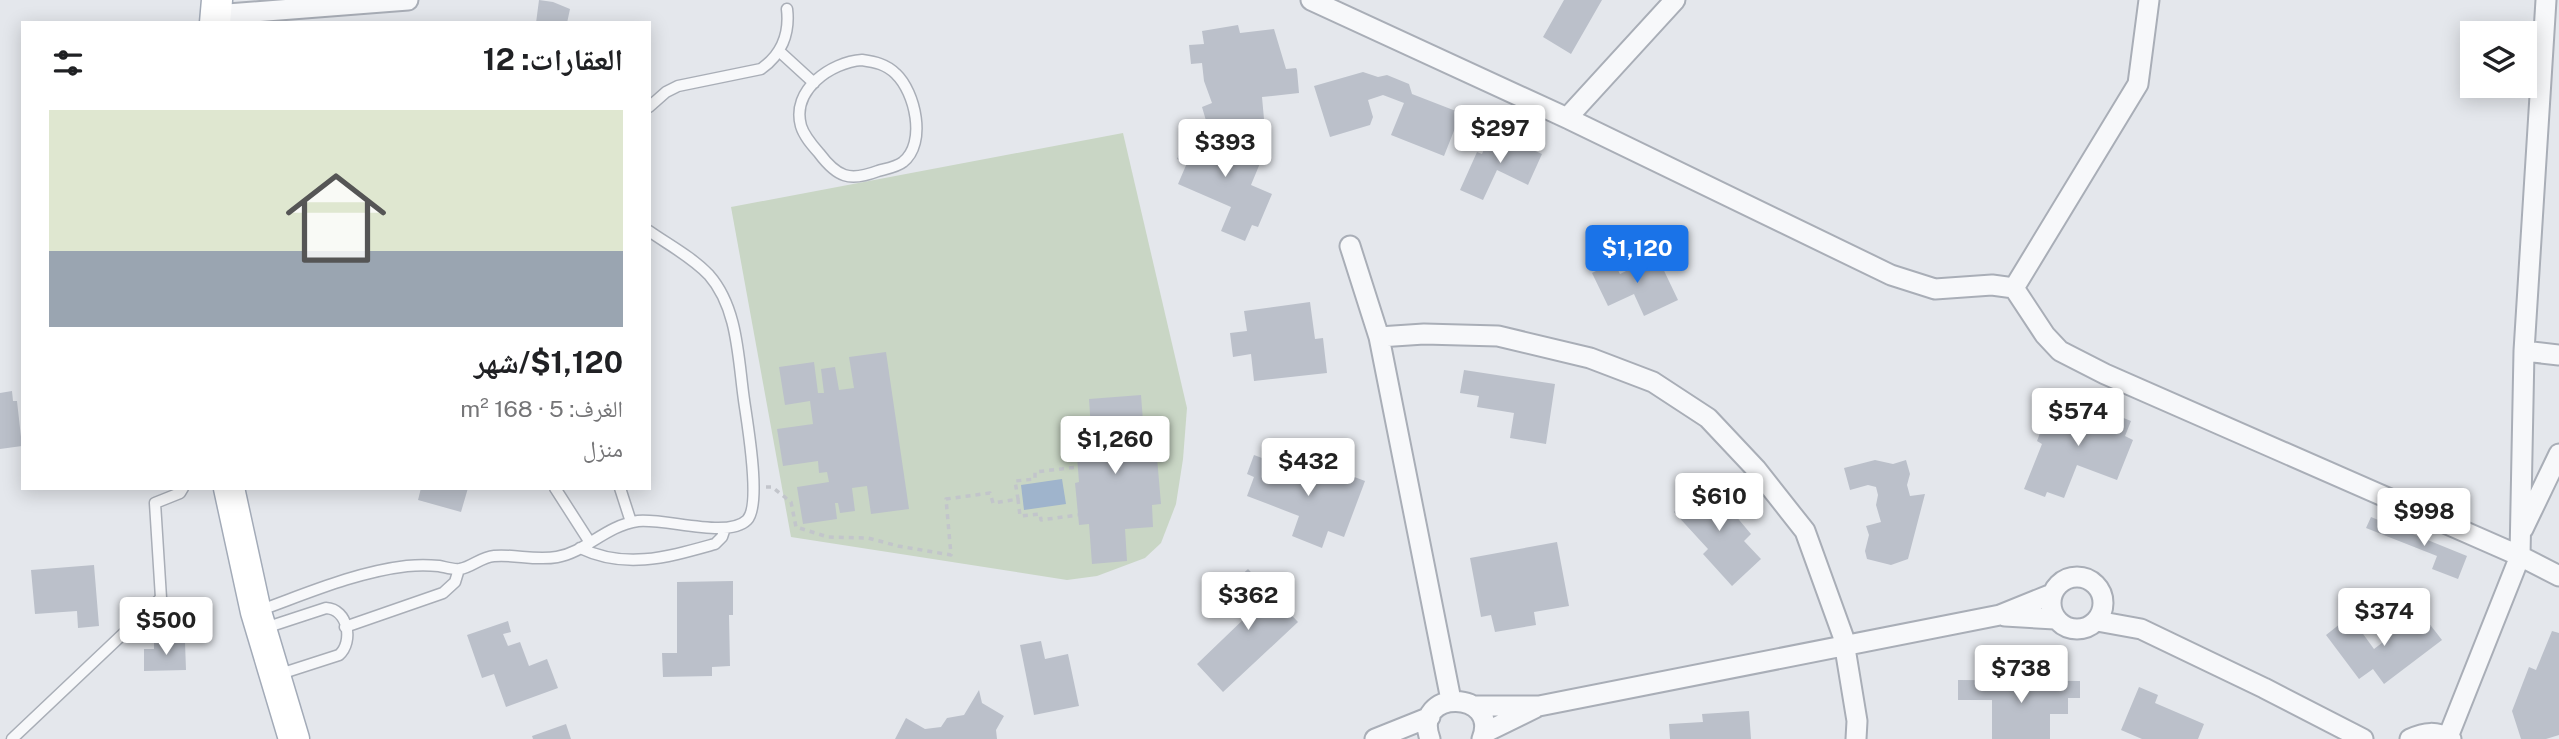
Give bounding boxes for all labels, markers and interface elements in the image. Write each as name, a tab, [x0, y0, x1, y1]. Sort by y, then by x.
map controls	[2460, 21, 2537, 98]
button: layers	[2460, 21, 2537, 98]
text: العقارات: 12	[483, 41, 623, 77]
icon: filters	[49, 44, 87, 82]
pin: $297	[1459, 106, 1541, 165]
text: $297	[1470, 114, 1530, 141]
pin: $393	[1184, 120, 1266, 179]
text: $393	[1194, 128, 1256, 155]
icon: home	[273, 155, 399, 281]
pin: $1,120	[1580, 226, 1694, 285]
text: $1,120	[1601, 234, 1673, 261]
text: $1,120/شهر	[474, 344, 623, 380]
pin: $574	[2037, 388, 2119, 448]
text: الغرف: 5 · 168 m²	[460, 395, 623, 422]
text: $574	[2048, 397, 2108, 424]
pin: $1,260	[1058, 416, 1172, 476]
text: $1,260	[1077, 425, 1153, 452]
text: منزل	[583, 435, 623, 462]
pin: $432	[1267, 438, 1349, 498]
text: $432	[1278, 447, 1338, 474]
pin: $610	[1678, 474, 1760, 533]
text: $610	[1691, 482, 1747, 509]
pin: $998	[2383, 489, 2465, 548]
text: $998	[2393, 497, 2455, 524]
pin: $362	[1207, 572, 1289, 632]
text: $362	[1218, 581, 1278, 608]
pin: $374	[2343, 588, 2425, 648]
text: $374	[2354, 597, 2414, 624]
pin: $500	[125, 598, 207, 657]
text: $500	[136, 606, 196, 633]
pin: $738	[1980, 646, 2062, 705]
text: $738	[1991, 654, 2051, 681]

